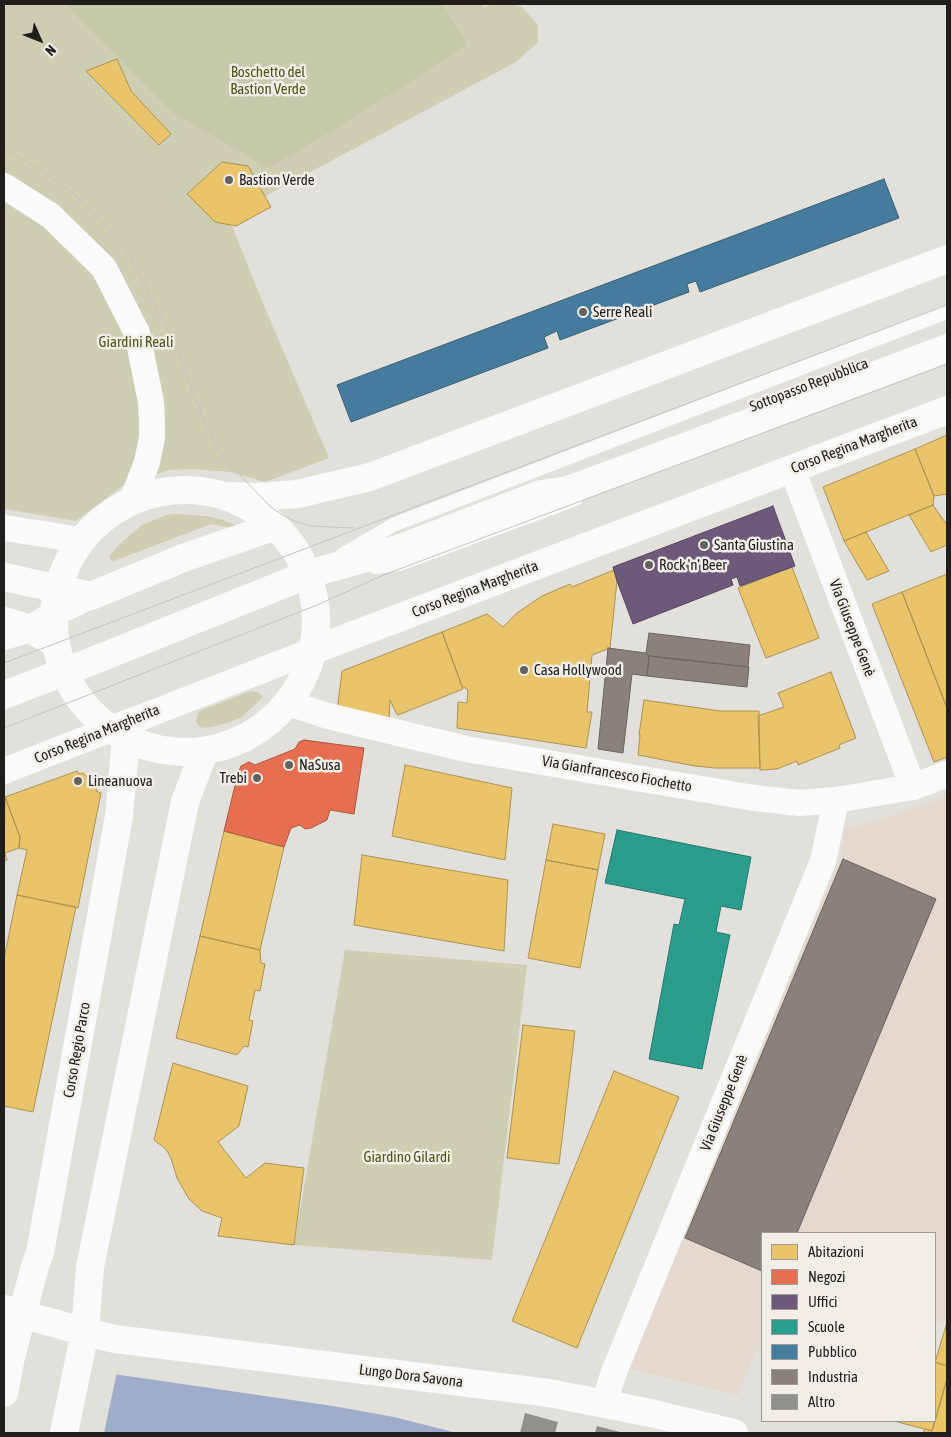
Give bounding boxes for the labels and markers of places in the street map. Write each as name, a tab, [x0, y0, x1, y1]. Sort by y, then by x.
place label: Bastion Verde	[239, 171, 315, 189]
marker: Bastion Verde	[223, 174, 235, 186]
place label: Serre Reali	[593, 303, 653, 321]
marker: Serre Reali	[577, 306, 589, 318]
place label: Santa Giustina	[714, 536, 794, 554]
marker: Santa Giustina	[698, 539, 710, 551]
place label: Rock 'n' Beer	[659, 556, 727, 574]
marker: Rock 'n' Beer	[643, 559, 655, 571]
place label: Casa Hollywood	[534, 661, 622, 679]
marker: Casa Hollywood	[518, 664, 530, 676]
place label: NaSusa	[299, 756, 341, 774]
marker: NaSusa	[283, 759, 295, 771]
place label: Trebi	[220, 769, 247, 787]
place label: Lineanuova	[88, 772, 153, 790]
marker: Trebi	[251, 772, 263, 784]
marker: Lineanuova	[72, 775, 84, 787]

